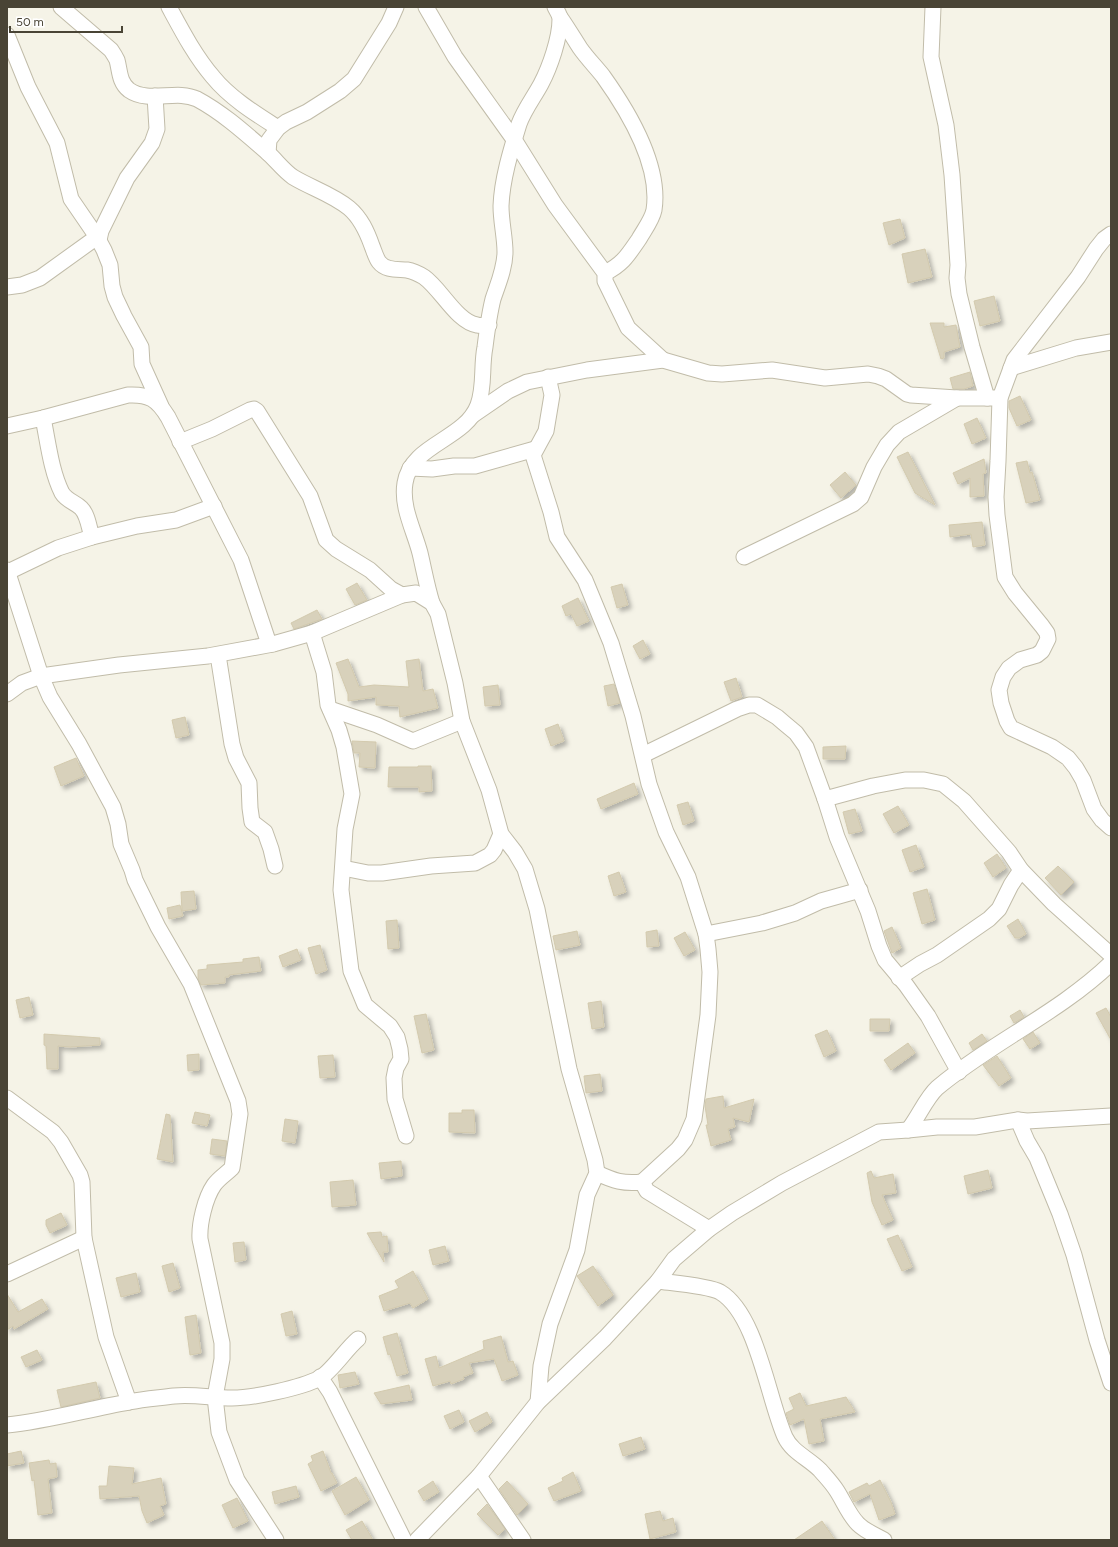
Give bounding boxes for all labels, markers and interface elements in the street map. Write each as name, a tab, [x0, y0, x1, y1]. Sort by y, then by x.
scale bar	[10, 8, 122, 34]
text: 50 m	[16, 15, 44, 29]

